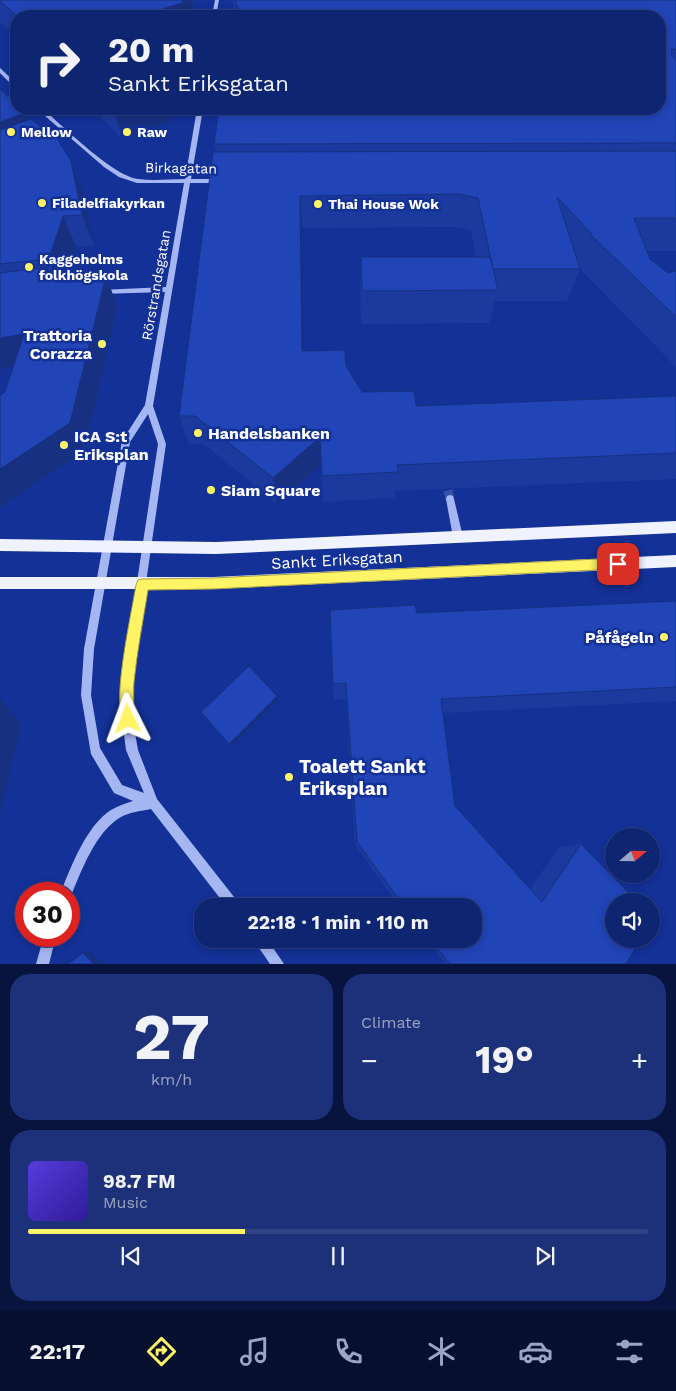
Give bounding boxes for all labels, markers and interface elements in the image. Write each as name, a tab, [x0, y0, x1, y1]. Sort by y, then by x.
text: 20 m	[108, 29, 194, 71]
icon: right	[25, 30, 90, 95]
text: Sankt Eriksgatan	[108, 71, 289, 96]
place label: Mellow	[21, 124, 72, 140]
place label: Raw	[137, 124, 167, 140]
marker: Mellow	[5, 126, 17, 138]
marker: Raw	[121, 126, 133, 138]
street label: Birkagatan	[145, 159, 217, 177]
place label: Filadelfiakyrkan	[52, 195, 165, 211]
place label: Thai House Wok	[328, 196, 439, 212]
marker: Filadelfiakyrkan	[36, 197, 48, 209]
marker: Thai House Wok	[312, 198, 324, 210]
street label: Rörstrandsgatan	[138, 228, 174, 342]
place label: Kaggeholms folkhögskola	[39, 251, 129, 283]
marker: Kaggeholms folkhögskola	[23, 261, 35, 273]
place label: Trattoria Corazza	[23, 326, 93, 363]
marker: Trattoria Corazza	[96, 338, 108, 350]
place label: Handelsbanken	[208, 424, 330, 443]
place label: ICA S:t Eriksplan	[74, 427, 149, 464]
marker: Handelsbanken	[192, 427, 204, 439]
marker: ICA S:t Eriksplan	[58, 439, 70, 451]
place label: Siam Square	[221, 481, 320, 500]
marker: Siam Square	[205, 484, 217, 496]
pin	[597, 543, 639, 585]
street label: Sankt Eriksgatan	[271, 547, 403, 573]
icon: arrive	[604, 550, 632, 578]
place label: Påfågeln	[585, 628, 654, 647]
marker: Påfågeln	[658, 631, 670, 643]
position arrow	[101, 692, 153, 744]
place label: Toalett Sankt Eriksplan	[299, 755, 426, 800]
marker: Toalett Sankt Eriksplan	[283, 771, 295, 783]
north arrow	[605, 828, 660, 882]
map controls	[605, 828, 660, 948]
speed limit sign: 30	[15, 882, 80, 947]
button: sound	[605, 893, 660, 948]
text: 22:18 · 1 min · 110 m	[247, 911, 429, 934]
text: 27	[133, 999, 210, 1075]
text: Climate	[361, 1013, 421, 1032]
text: 19°	[475, 1038, 534, 1082]
text: −	[361, 1044, 378, 1077]
text: +	[631, 1044, 648, 1077]
text: km/h	[151, 1070, 192, 1089]
text: 98.7 FM	[103, 1170, 175, 1193]
text: Music	[103, 1193, 148, 1212]
icon: previous	[117, 1242, 145, 1270]
icon: pause	[324, 1242, 352, 1270]
icon: next	[531, 1242, 559, 1270]
icon: directions	[144, 1334, 179, 1369]
icon: music	[237, 1334, 272, 1369]
icon: phone	[331, 1334, 366, 1369]
icon: climate	[424, 1334, 459, 1369]
icon: car	[518, 1334, 553, 1369]
icon: filters	[612, 1334, 647, 1369]
text: 22:17	[29, 1339, 85, 1364]

